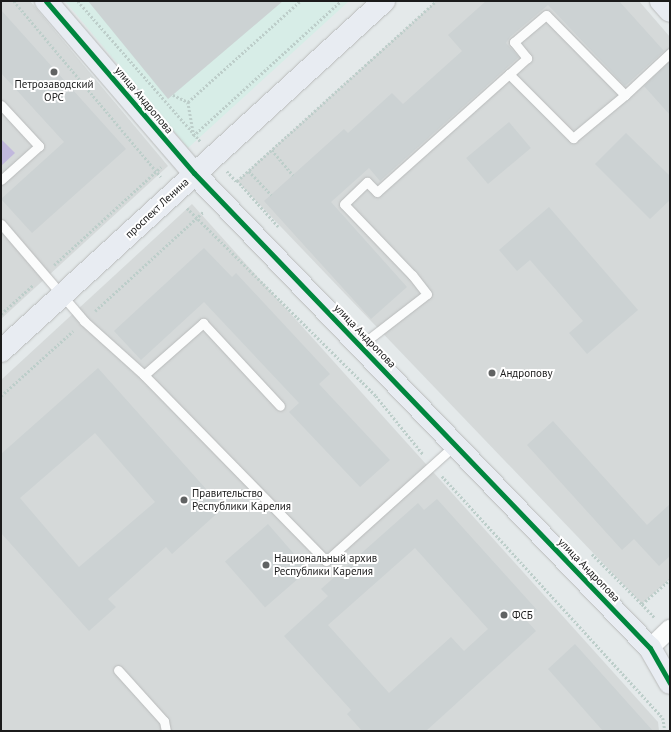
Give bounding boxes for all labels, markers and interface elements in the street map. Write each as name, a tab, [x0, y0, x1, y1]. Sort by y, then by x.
street label: улица Андропова	[112, 64, 176, 136]
marker: Петрозаводский ОРС	[49, 67, 59, 77]
place label: Петрозаводский ОРС	[15, 78, 93, 104]
street label: проспект Ленина	[122, 175, 192, 241]
street label: улица Андропова	[331, 301, 399, 371]
place label: Андропову	[500, 366, 553, 380]
marker: Андропову	[487, 368, 497, 378]
place label: Правительство Республики Карелия	[192, 487, 291, 513]
marker: Правительство Республики Карелия	[179, 495, 189, 505]
street label: улица Андропова	[555, 535, 623, 605]
place label: Национальный архив Республики Карелия	[274, 552, 377, 578]
marker: Национальный архив Республики Карелия	[261, 560, 271, 570]
place label: ФСБ	[512, 608, 533, 622]
marker: ФСБ	[499, 610, 509, 620]

